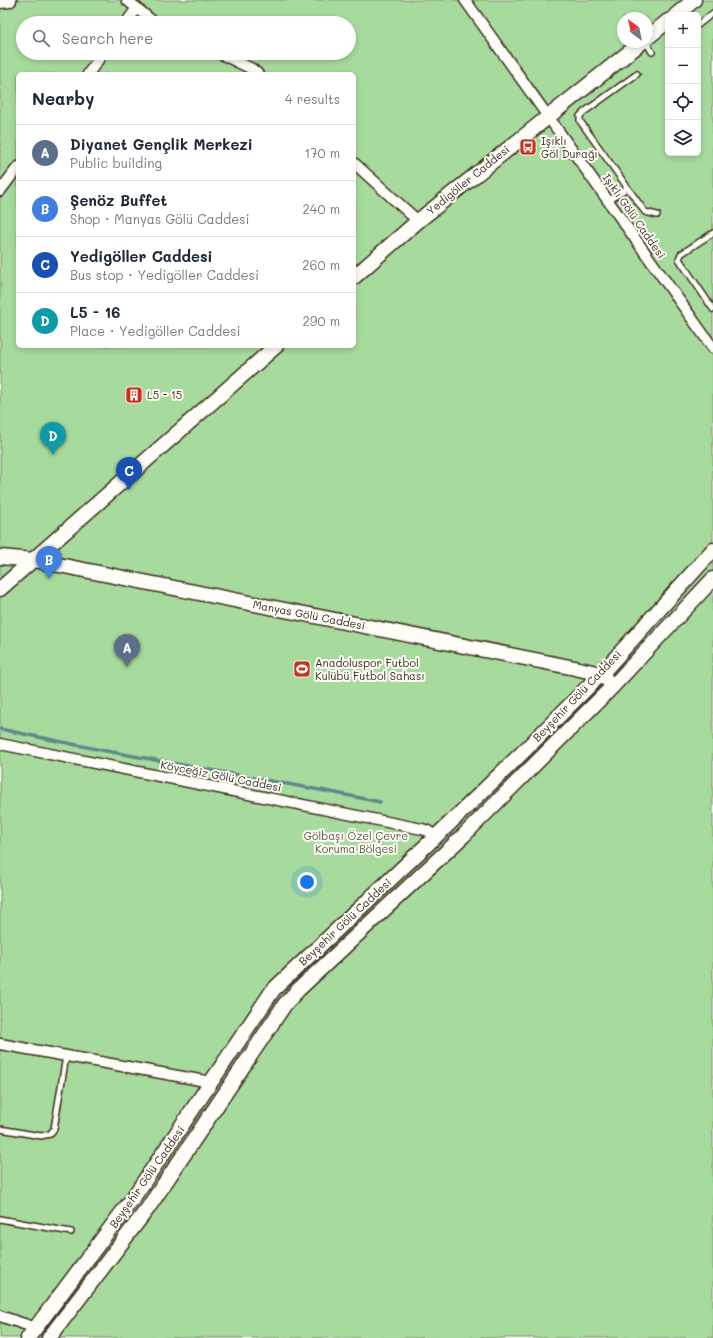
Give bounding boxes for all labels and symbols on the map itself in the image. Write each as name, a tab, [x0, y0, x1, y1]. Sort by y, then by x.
north arrow	[617, 12, 653, 48]
place label: Işıklı Göl Durağı	[541, 133, 598, 161]
bus stop icon: Işıklı Göl Durağı	[518, 137, 538, 157]
street label: Yedigöller Caddesi	[423, 141, 512, 218]
street label: Işıklı Gölü Caddesi	[599, 170, 669, 261]
building icon: L5 - 15	[124, 385, 144, 405]
place label: L5 - 15	[147, 387, 182, 402]
pin: D	[40, 422, 66, 455]
pin: C	[116, 457, 142, 490]
pin: B	[36, 546, 62, 579]
street label: Manyas Gölü Caddesi	[252, 596, 367, 633]
pin: A	[114, 634, 140, 667]
street label: Beyşehir Gölü Caddesi	[529, 647, 624, 745]
place label: Anadoluspor Futbol Kulübü Futbol Sahası	[315, 655, 425, 683]
sports icon: Anadoluspor Futbol Kulübü Futbol Sahası	[292, 659, 312, 679]
street label: Köyceğiz Gölü Caddesi	[159, 756, 283, 795]
park label: Gölbaşı Özel Çevre Koruma Bölgesi	[304, 828, 408, 856]
your location	[297, 872, 317, 892]
street label: Beyşehir Gölü Caddesi	[295, 875, 394, 969]
street label: Beyşehir Gölü Caddesi	[106, 1123, 188, 1231]

